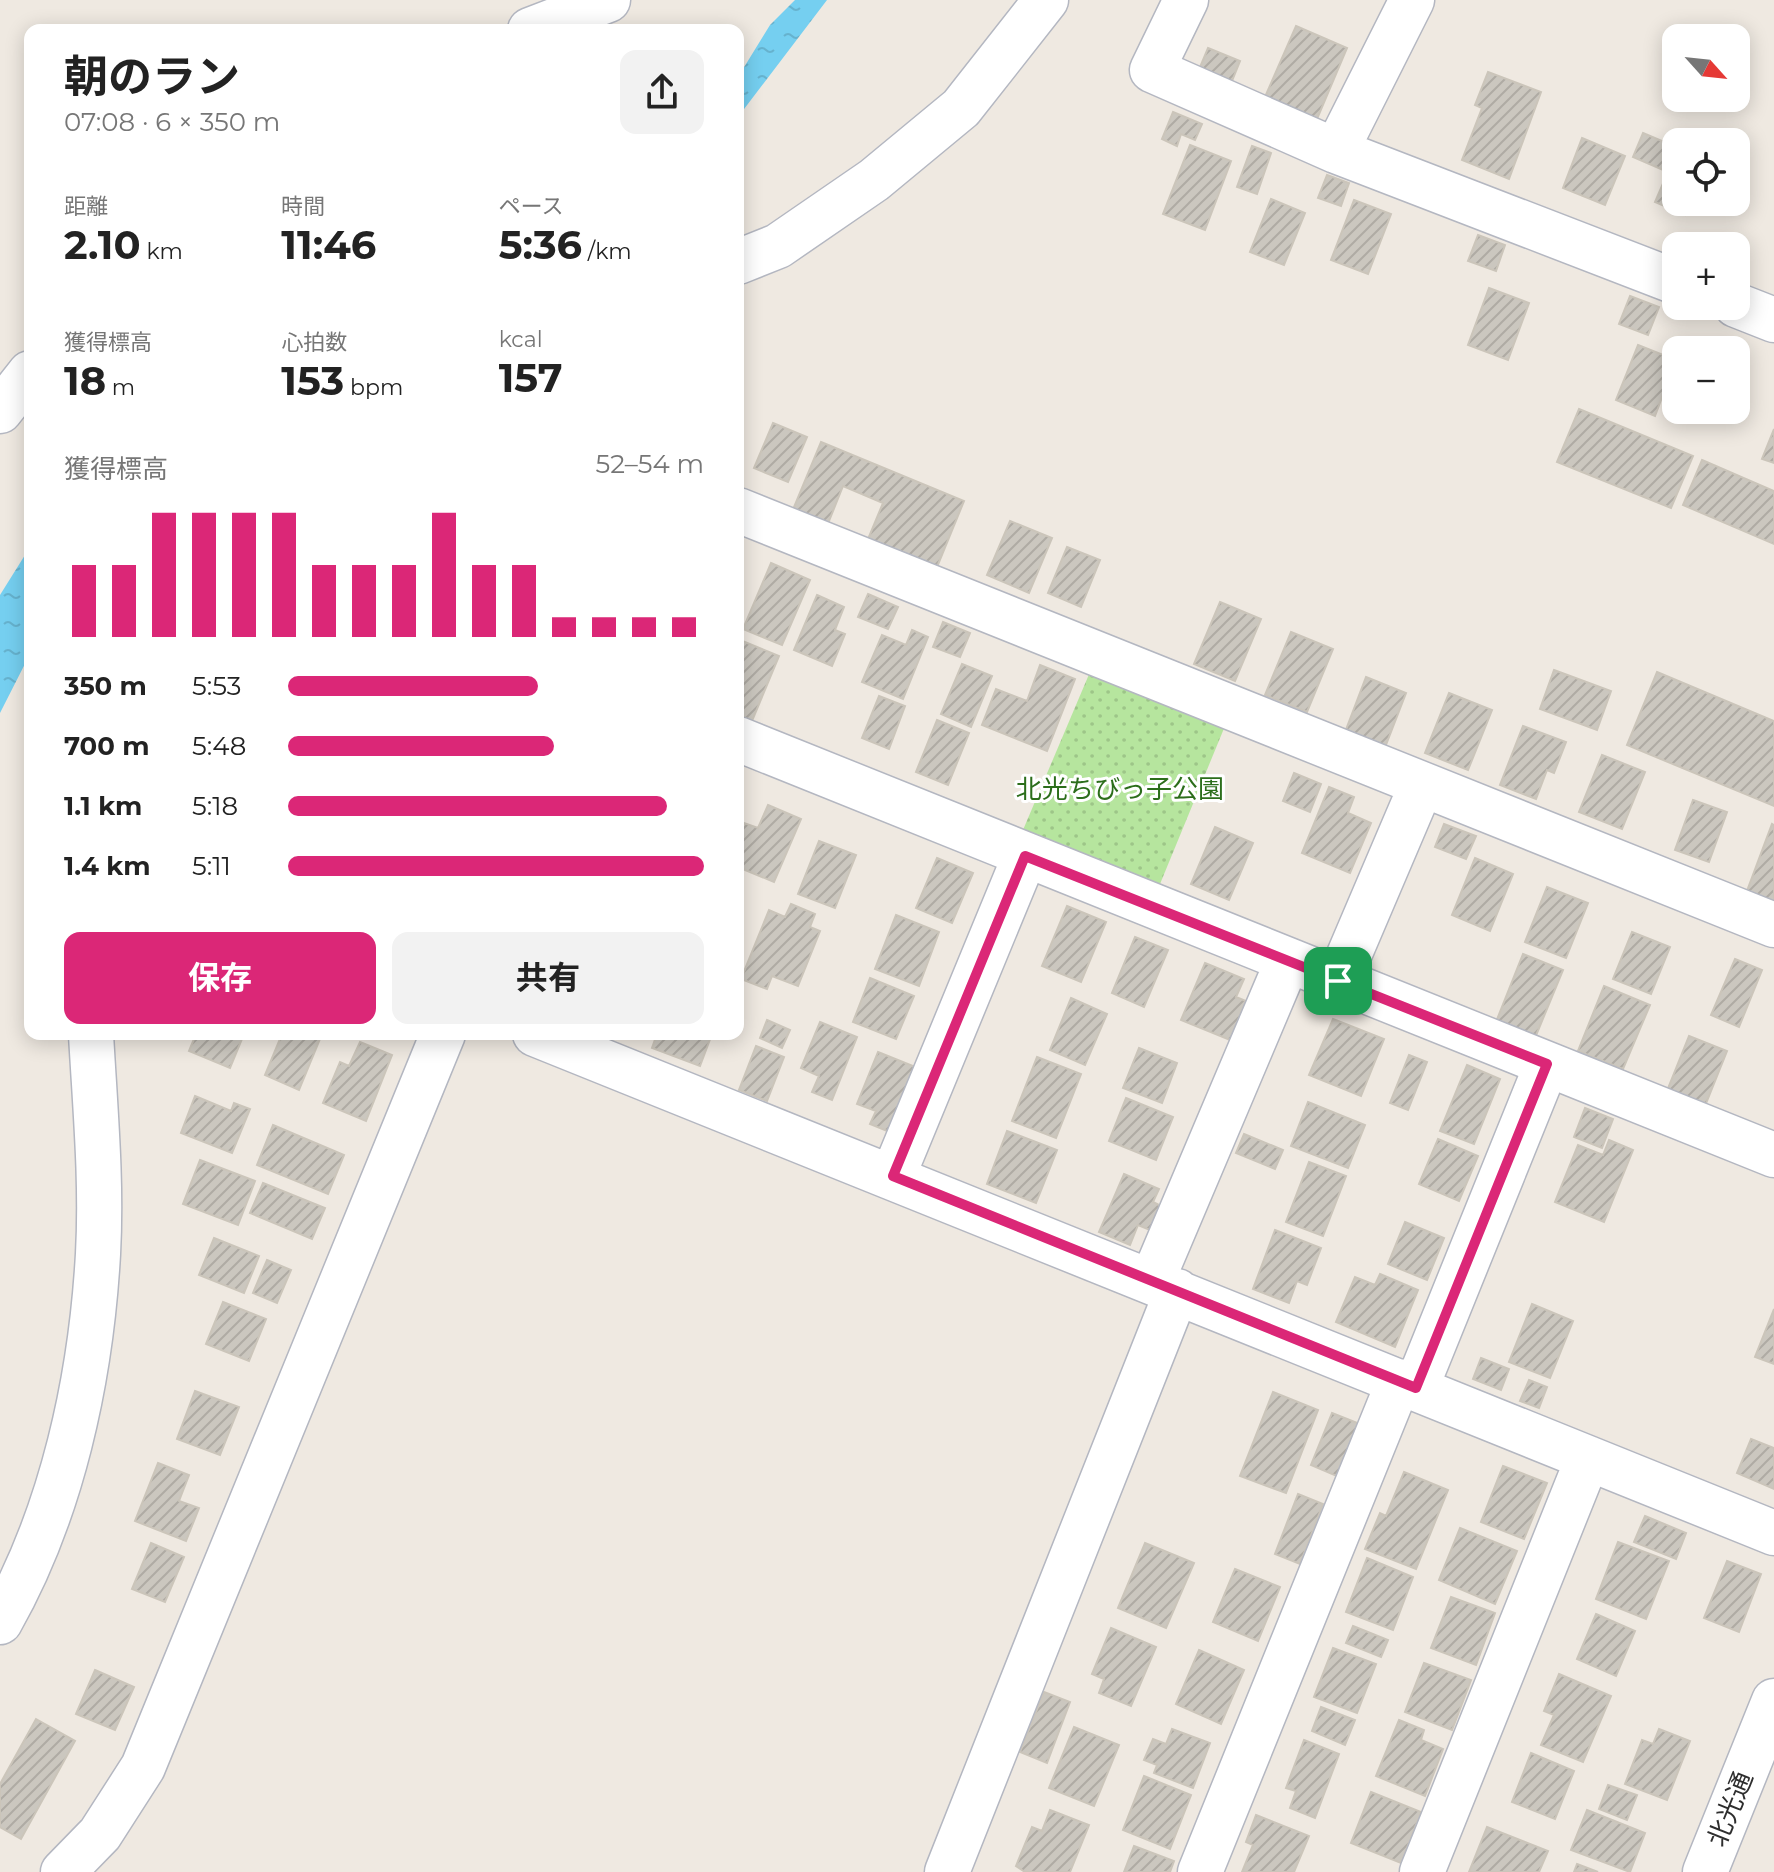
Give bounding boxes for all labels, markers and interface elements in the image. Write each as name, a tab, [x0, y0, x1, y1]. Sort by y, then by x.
north arrow	[1662, 24, 1750, 112]
map controls	[1662, 24, 1750, 424]
text: 朝のラン	[64, 49, 240, 103]
button: share	[620, 50, 704, 134]
text: 07:08 · 6 × 350 m	[64, 106, 280, 138]
button: locate	[1662, 128, 1750, 216]
text: 距離	[64, 193, 108, 220]
text: 時間	[281, 193, 325, 220]
text: ペース	[499, 193, 564, 220]
text: 2.10	[64, 220, 141, 269]
text: 11:46	[281, 220, 376, 269]
text: 5:36	[499, 220, 582, 269]
button: +	[1662, 232, 1750, 320]
text: km	[141, 238, 183, 265]
text: /km	[582, 238, 632, 265]
text: kcal	[499, 326, 543, 353]
text: 獲得標高	[64, 329, 152, 356]
text: 心拍数	[281, 329, 347, 356]
button: −	[1662, 336, 1750, 424]
text: 157	[499, 353, 562, 402]
text: 18	[64, 356, 106, 405]
text: 153	[281, 356, 344, 405]
text: m	[106, 374, 135, 401]
text: bpm	[344, 374, 403, 401]
text: 52–54 m	[596, 448, 704, 480]
text: 獲得標高	[64, 453, 168, 485]
text: 350 m	[64, 670, 147, 702]
text: 5:53	[192, 670, 241, 702]
text: 700 m	[64, 730, 150, 762]
text: 5:48	[192, 730, 246, 762]
park label: 北光ちびっ子公園	[1016, 773, 1224, 805]
text: 1.1 km	[64, 790, 142, 822]
text: 5:18	[192, 790, 238, 822]
text: 1.4 km	[64, 850, 150, 882]
text: 5:11	[192, 850, 231, 882]
button: 保存	[64, 932, 376, 1024]
button: 共有	[392, 932, 704, 1024]
pin	[1304, 947, 1372, 1015]
icon: arrive	[1316, 959, 1360, 1003]
street label: 北光通	[1701, 1767, 1759, 1851]

